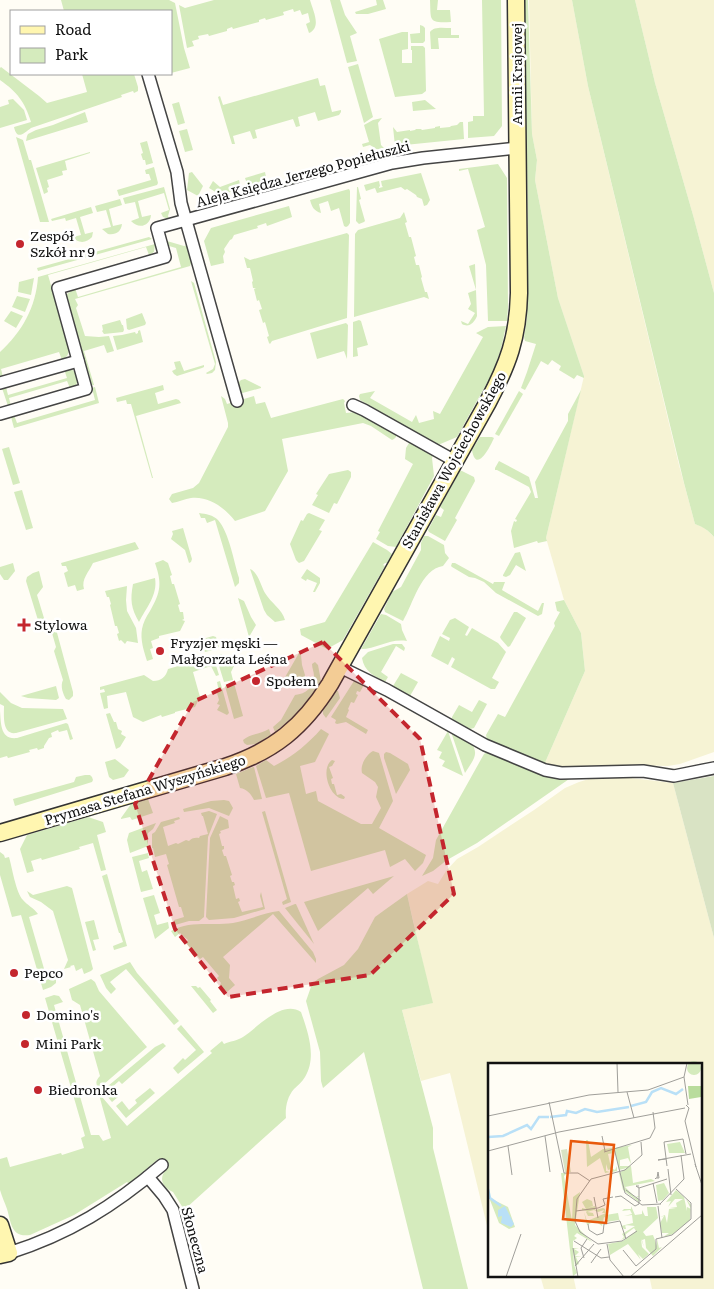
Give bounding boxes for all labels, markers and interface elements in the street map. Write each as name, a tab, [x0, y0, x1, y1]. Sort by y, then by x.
legend	[10, 10, 172, 75]
text: Road	[55, 17, 91, 40]
street label: Armii Krajowej	[506, 23, 526, 125]
text: Park	[55, 42, 89, 65]
street label: Aleja Księdza Jerzego Popiełuszki	[193, 135, 412, 211]
place label: Zespół Szkół nr 9	[30, 225, 95, 261]
marker: Zespół Szkół nr 9	[14, 238, 26, 250]
street label: Stanisława Wojciechowskiego	[396, 367, 510, 552]
place label: Stylowa	[34, 614, 88, 634]
marker: Stylowa	[18, 619, 30, 631]
place label: Fryzjer męski — Małgorzata Leśna	[170, 632, 288, 668]
marker: Fryzjer męski — Małgorzata Leśna	[154, 645, 166, 657]
place label: Społem	[266, 670, 317, 690]
marker: Społem	[250, 675, 262, 687]
street label: Prymasa Stefana Wyszyńskiego	[42, 749, 248, 829]
place label: Pepco	[24, 962, 63, 982]
marker: Pepco	[8, 967, 20, 979]
place label: Domino's	[36, 1004, 99, 1024]
marker: Domino's	[20, 1009, 32, 1021]
place label: Mini Park	[35, 1033, 101, 1053]
marker: Mini Park	[19, 1038, 31, 1050]
inset map	[488, 1063, 702, 1276]
place label: Biedronka	[48, 1079, 118, 1099]
marker: Biedronka	[32, 1084, 44, 1096]
street label: Słoneczna	[177, 1204, 215, 1276]

